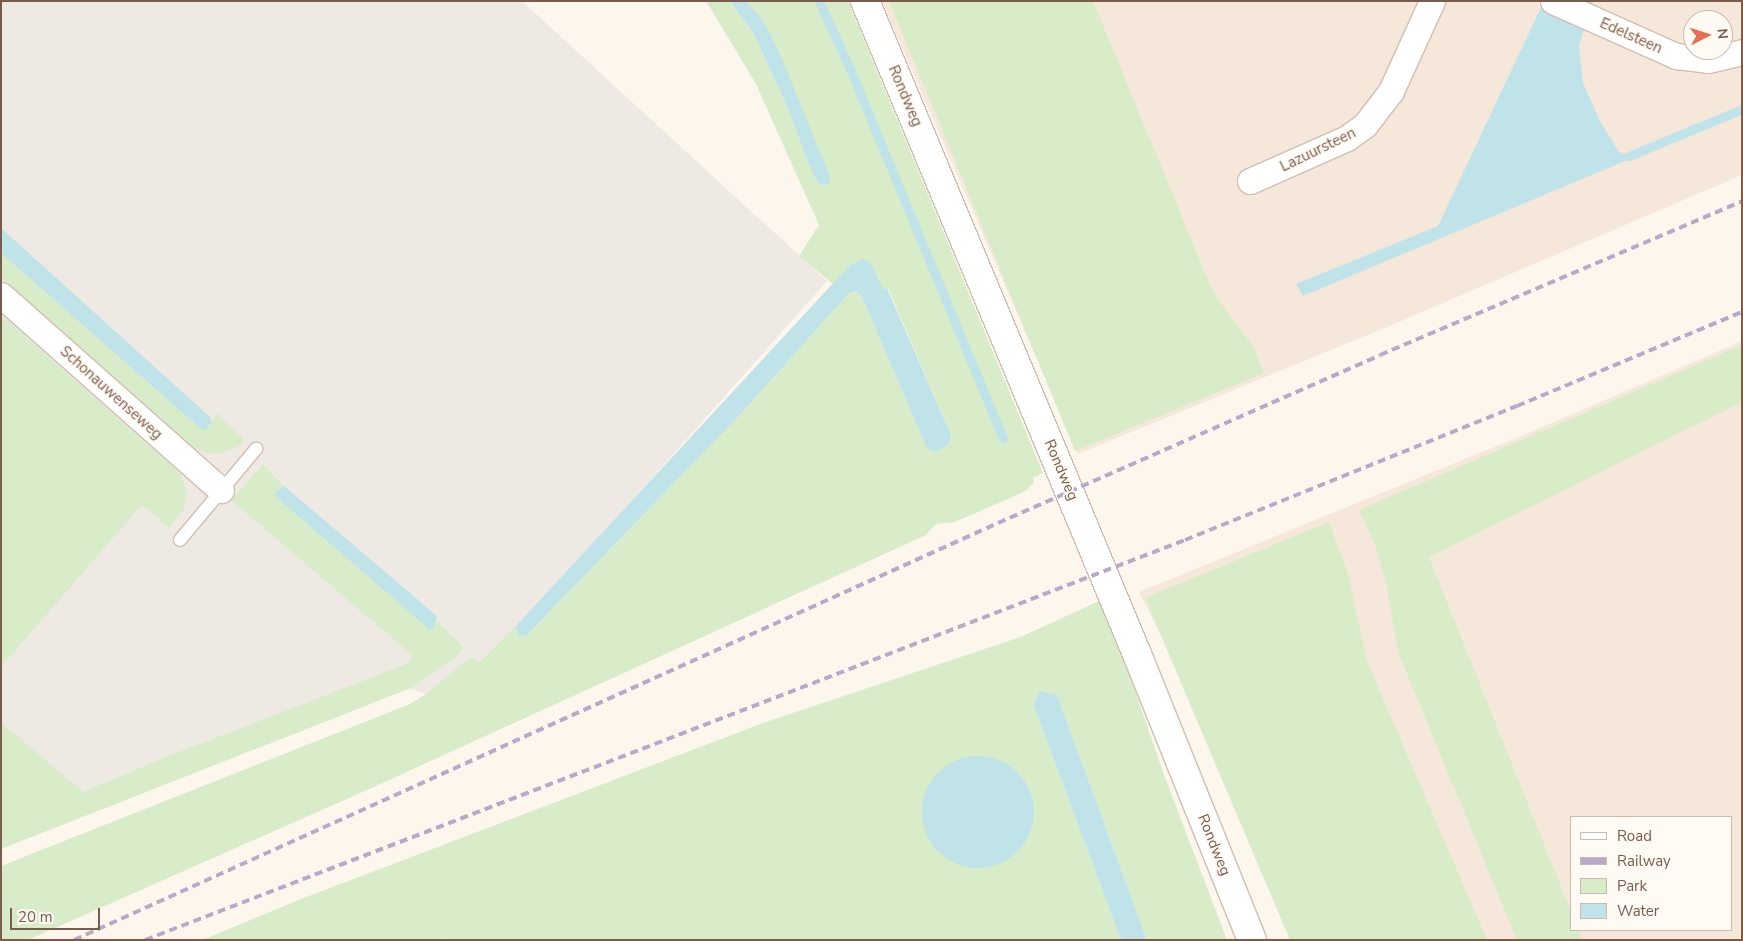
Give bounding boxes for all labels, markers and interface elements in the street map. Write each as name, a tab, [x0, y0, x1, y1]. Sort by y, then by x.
north arrow	[1683, 10, 1733, 60]
street label: Edelsteen	[1597, 14, 1665, 58]
text: N	[1713, 28, 1732, 40]
street label: Rondweg	[884, 63, 926, 129]
street label: Lazuursteen	[1277, 124, 1359, 176]
street label: Schonauwenseweg	[56, 342, 166, 444]
street label: Rondweg	[1040, 437, 1082, 503]
street label: Rondweg	[1194, 812, 1234, 878]
legend	[1570, 816, 1733, 931]
text: Road	[1617, 826, 1652, 846]
text: Railway	[1617, 851, 1671, 871]
text: Park	[1617, 876, 1647, 896]
scale bar	[12, 898, 102, 930]
text: Water	[1617, 901, 1659, 921]
text: 20 m	[18, 907, 53, 927]

